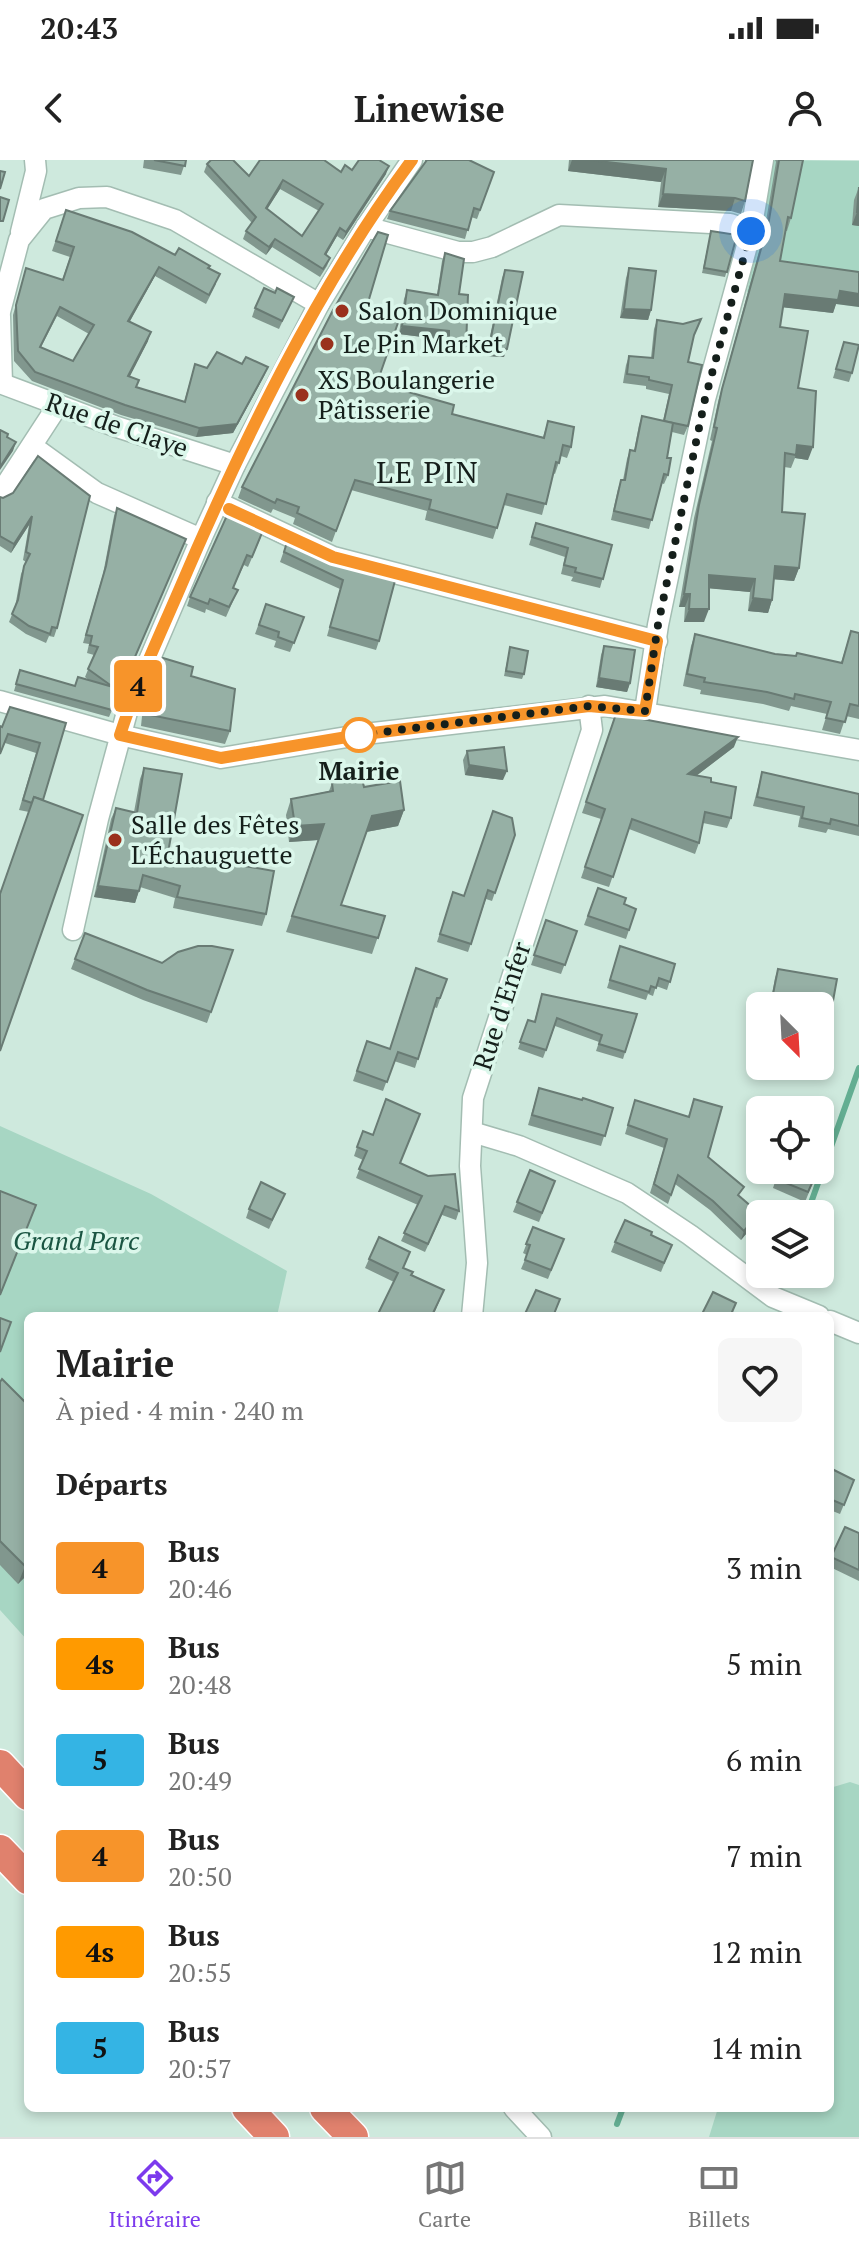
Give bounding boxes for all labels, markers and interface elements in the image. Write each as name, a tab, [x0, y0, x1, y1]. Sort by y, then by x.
text: 20:43	[40, 8, 118, 48]
text: Linewise	[354, 85, 505, 132]
icon: back	[32, 86, 76, 130]
icon: person	[783, 86, 827, 130]
your location	[731, 211, 771, 251]
place label: Salon Dominique	[358, 293, 558, 327]
marker: Salon Dominique	[333, 302, 351, 320]
place label: Le Pin Market	[343, 326, 504, 360]
marker: Le Pin Market	[318, 335, 336, 353]
place label: XS Boulangerie Pâtisserie	[318, 362, 495, 426]
street label: Rue de Claye	[42, 384, 193, 464]
marker: XS Boulangerie Pâtisserie	[293, 386, 311, 404]
district label: LE PIN	[376, 452, 480, 492]
line badge: 4	[112, 660, 164, 712]
text: 4	[130, 667, 146, 704]
marker: Mairie	[342, 718, 376, 752]
place label: Mairie	[318, 753, 400, 787]
place label: Salle des Fêtes L'Échauguette	[131, 807, 299, 871]
marker: Salle des Fêtes L'Échauguette	[106, 831, 124, 849]
street label: Rue d'Enfer	[464, 937, 538, 1074]
north arrow	[746, 992, 834, 1080]
map controls	[746, 992, 834, 1288]
button: locate	[746, 1096, 834, 1184]
button: layers	[746, 1200, 834, 1288]
park label: Grand Parc	[13, 1223, 140, 1257]
text: Mairie	[56, 1338, 175, 1388]
button: heart	[718, 1338, 802, 1422]
text: À pied · 4 min · 240 m	[56, 1393, 304, 1427]
text: Départs	[56, 1464, 168, 1504]
text: Bus	[168, 1531, 220, 1571]
text: 3 min	[726, 1548, 802, 1588]
text: 4	[92, 1549, 108, 1586]
text: 20:46	[168, 1571, 232, 1605]
text: Bus	[168, 1627, 220, 1667]
text: 5 min	[726, 1644, 802, 1684]
text: 4s	[86, 1645, 114, 1682]
text: 20:48	[168, 1667, 232, 1701]
text: Bus	[168, 1723, 220, 1763]
text: 6 min	[726, 1740, 802, 1780]
text: 5	[92, 1741, 108, 1778]
text: 20:49	[168, 1763, 232, 1797]
text: Bus	[168, 1819, 220, 1859]
text: 7 min	[726, 1836, 802, 1876]
text: 4	[92, 1837, 108, 1874]
text: 20:50	[168, 1859, 232, 1893]
text: Bus	[168, 1915, 220, 1955]
text: 12 min	[710, 1932, 802, 1972]
text: 4s	[86, 1933, 114, 1970]
text: 20:55	[168, 1955, 232, 1989]
text: Bus	[168, 2011, 220, 2051]
text: 14 min	[710, 2028, 802, 2068]
text: 5	[92, 2029, 108, 2066]
text: 20:57	[168, 2051, 232, 2085]
tab: Itinéraire	[109, 2156, 201, 2233]
tab: Carte	[418, 2156, 471, 2233]
tab: Billets	[688, 2156, 750, 2233]

